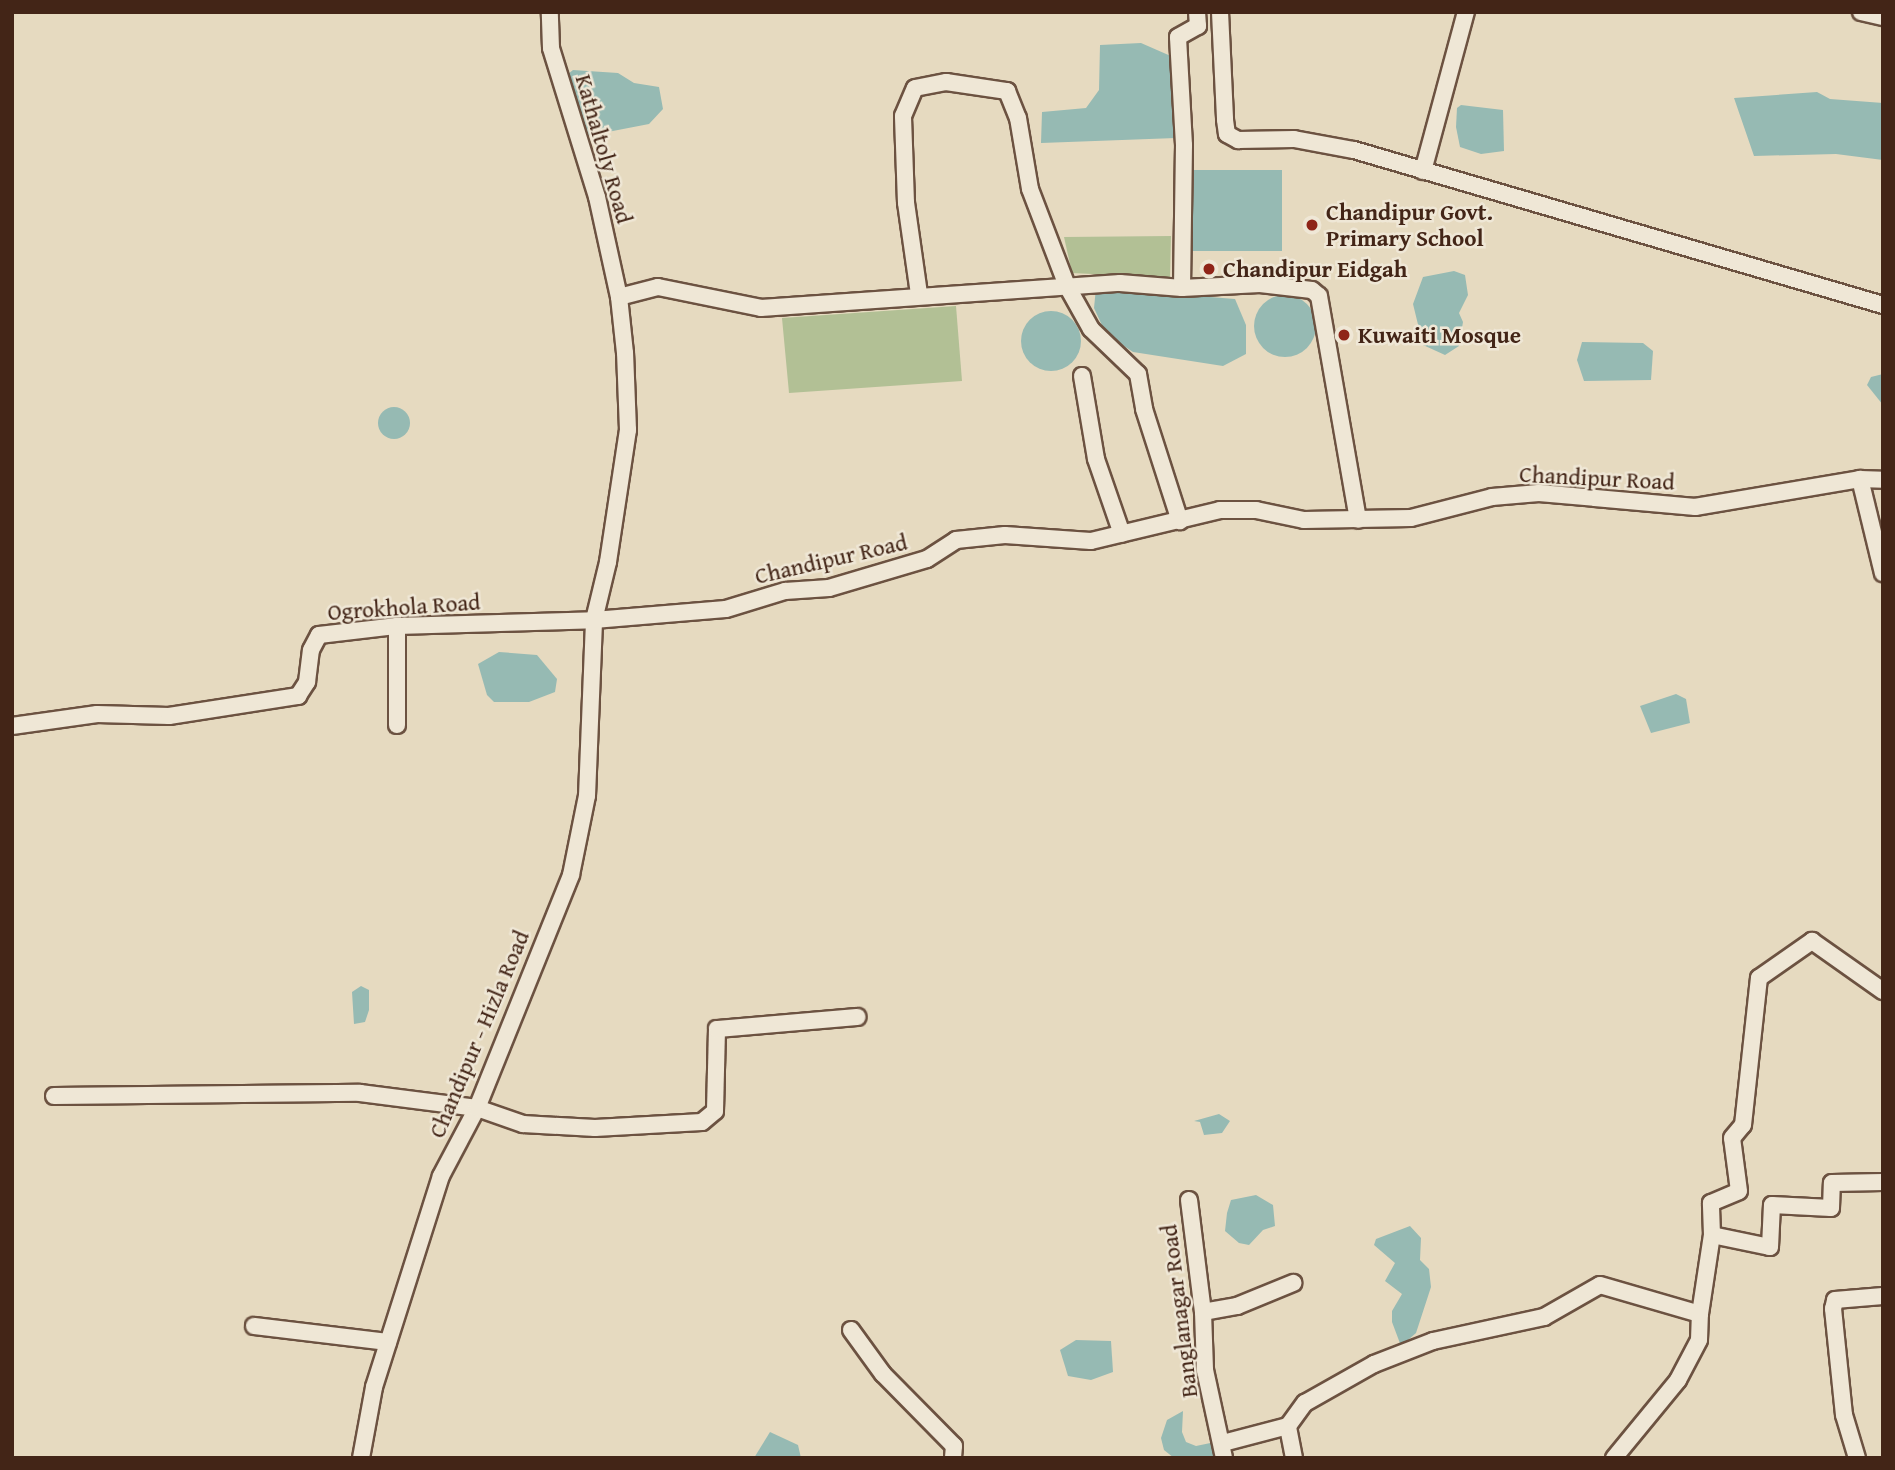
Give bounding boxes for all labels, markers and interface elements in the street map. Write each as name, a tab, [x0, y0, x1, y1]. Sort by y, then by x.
street label: Kathaltoly Road	[570, 71, 638, 227]
place label: Chandipur Govt. Primary School	[1326, 198, 1493, 252]
marker: Chandipur Govt. Primary School	[1304, 217, 1320, 233]
place label: Chandipur Eidgah	[1223, 255, 1407, 283]
marker: Chandipur Eidgah	[1201, 261, 1217, 277]
place label: Kuwaiti Mosque	[1358, 321, 1521, 349]
marker: Kuwaiti Mosque	[1336, 327, 1352, 343]
street label: Chandipur Road	[1519, 460, 1675, 496]
street label: Chandipur Road	[752, 528, 910, 590]
street label: Ogrokhola Road	[327, 588, 481, 626]
street label: Chandipur - Hizla Road	[423, 926, 535, 1142]
street label: Banglanagar Road	[1155, 1223, 1203, 1399]

